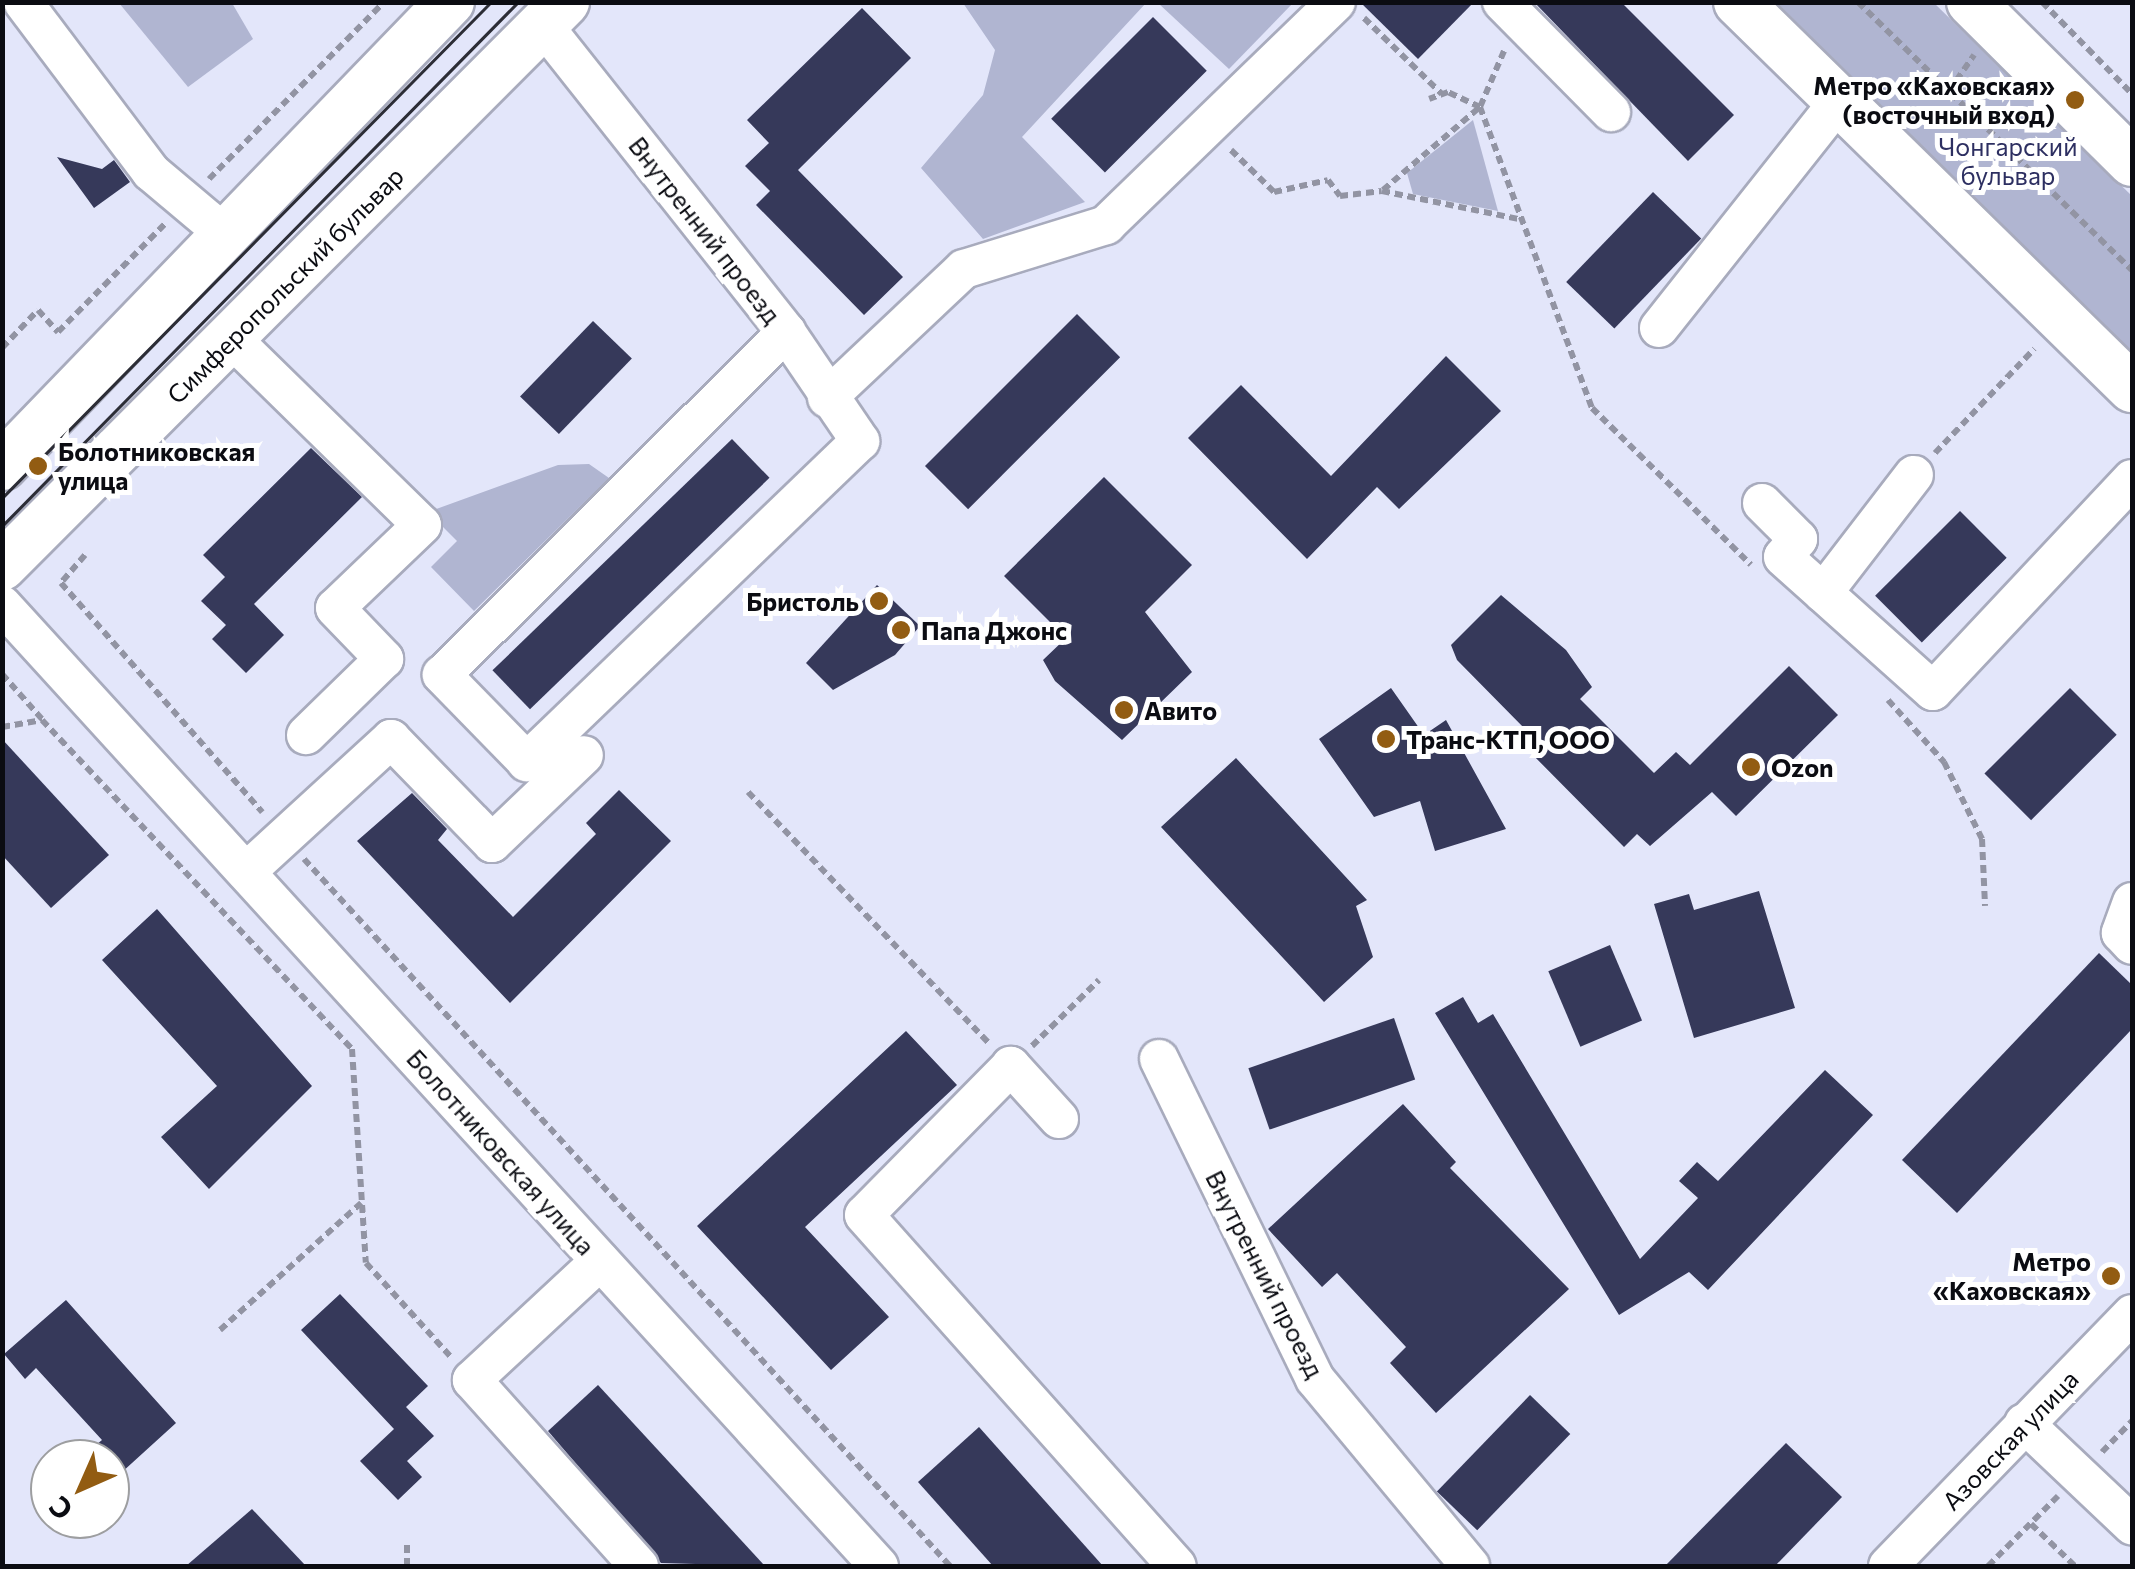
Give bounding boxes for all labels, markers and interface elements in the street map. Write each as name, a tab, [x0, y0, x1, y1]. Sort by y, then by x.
place label: Метро «Каховская» (восточный вход)	[1813, 71, 2055, 130]
marker: Метро «Каховская» (восточный вход)	[2064, 89, 2086, 111]
street label: Внутренний проезд	[623, 131, 787, 329]
park label: Чонгарский бульвар	[1938, 132, 2078, 191]
street label: Симферопольский бульвар	[161, 161, 409, 409]
place label: Болотниковская улица	[58, 437, 255, 496]
marker: Болотниковская улица	[27, 455, 49, 477]
place label: Бристоль	[746, 586, 859, 616]
marker: Бристоль	[868, 590, 890, 612]
place label: Папа Джонс	[921, 615, 1067, 645]
marker: Папа Джонс	[890, 619, 912, 641]
place label: Авито	[1144, 695, 1217, 725]
marker: Авито	[1113, 699, 1135, 721]
place label: Транс-КТП, ООО	[1406, 724, 1610, 754]
marker: Транс-КТП, ООО	[1375, 728, 1397, 750]
place label: Ozon	[1771, 752, 1834, 782]
marker: Ozon	[1740, 756, 1762, 778]
street label: Болотниковская улица	[401, 1043, 601, 1261]
street label: Внутренний проезд	[1200, 1165, 1330, 1383]
place label: Метро «Каховская»	[1933, 1247, 2091, 1306]
marker: Метро «Каховская»	[2100, 1265, 2122, 1287]
street label: Азовская улица	[1936, 1364, 2084, 1516]
north arrow	[30, 1439, 130, 1539]
text: С	[41, 1490, 79, 1528]

